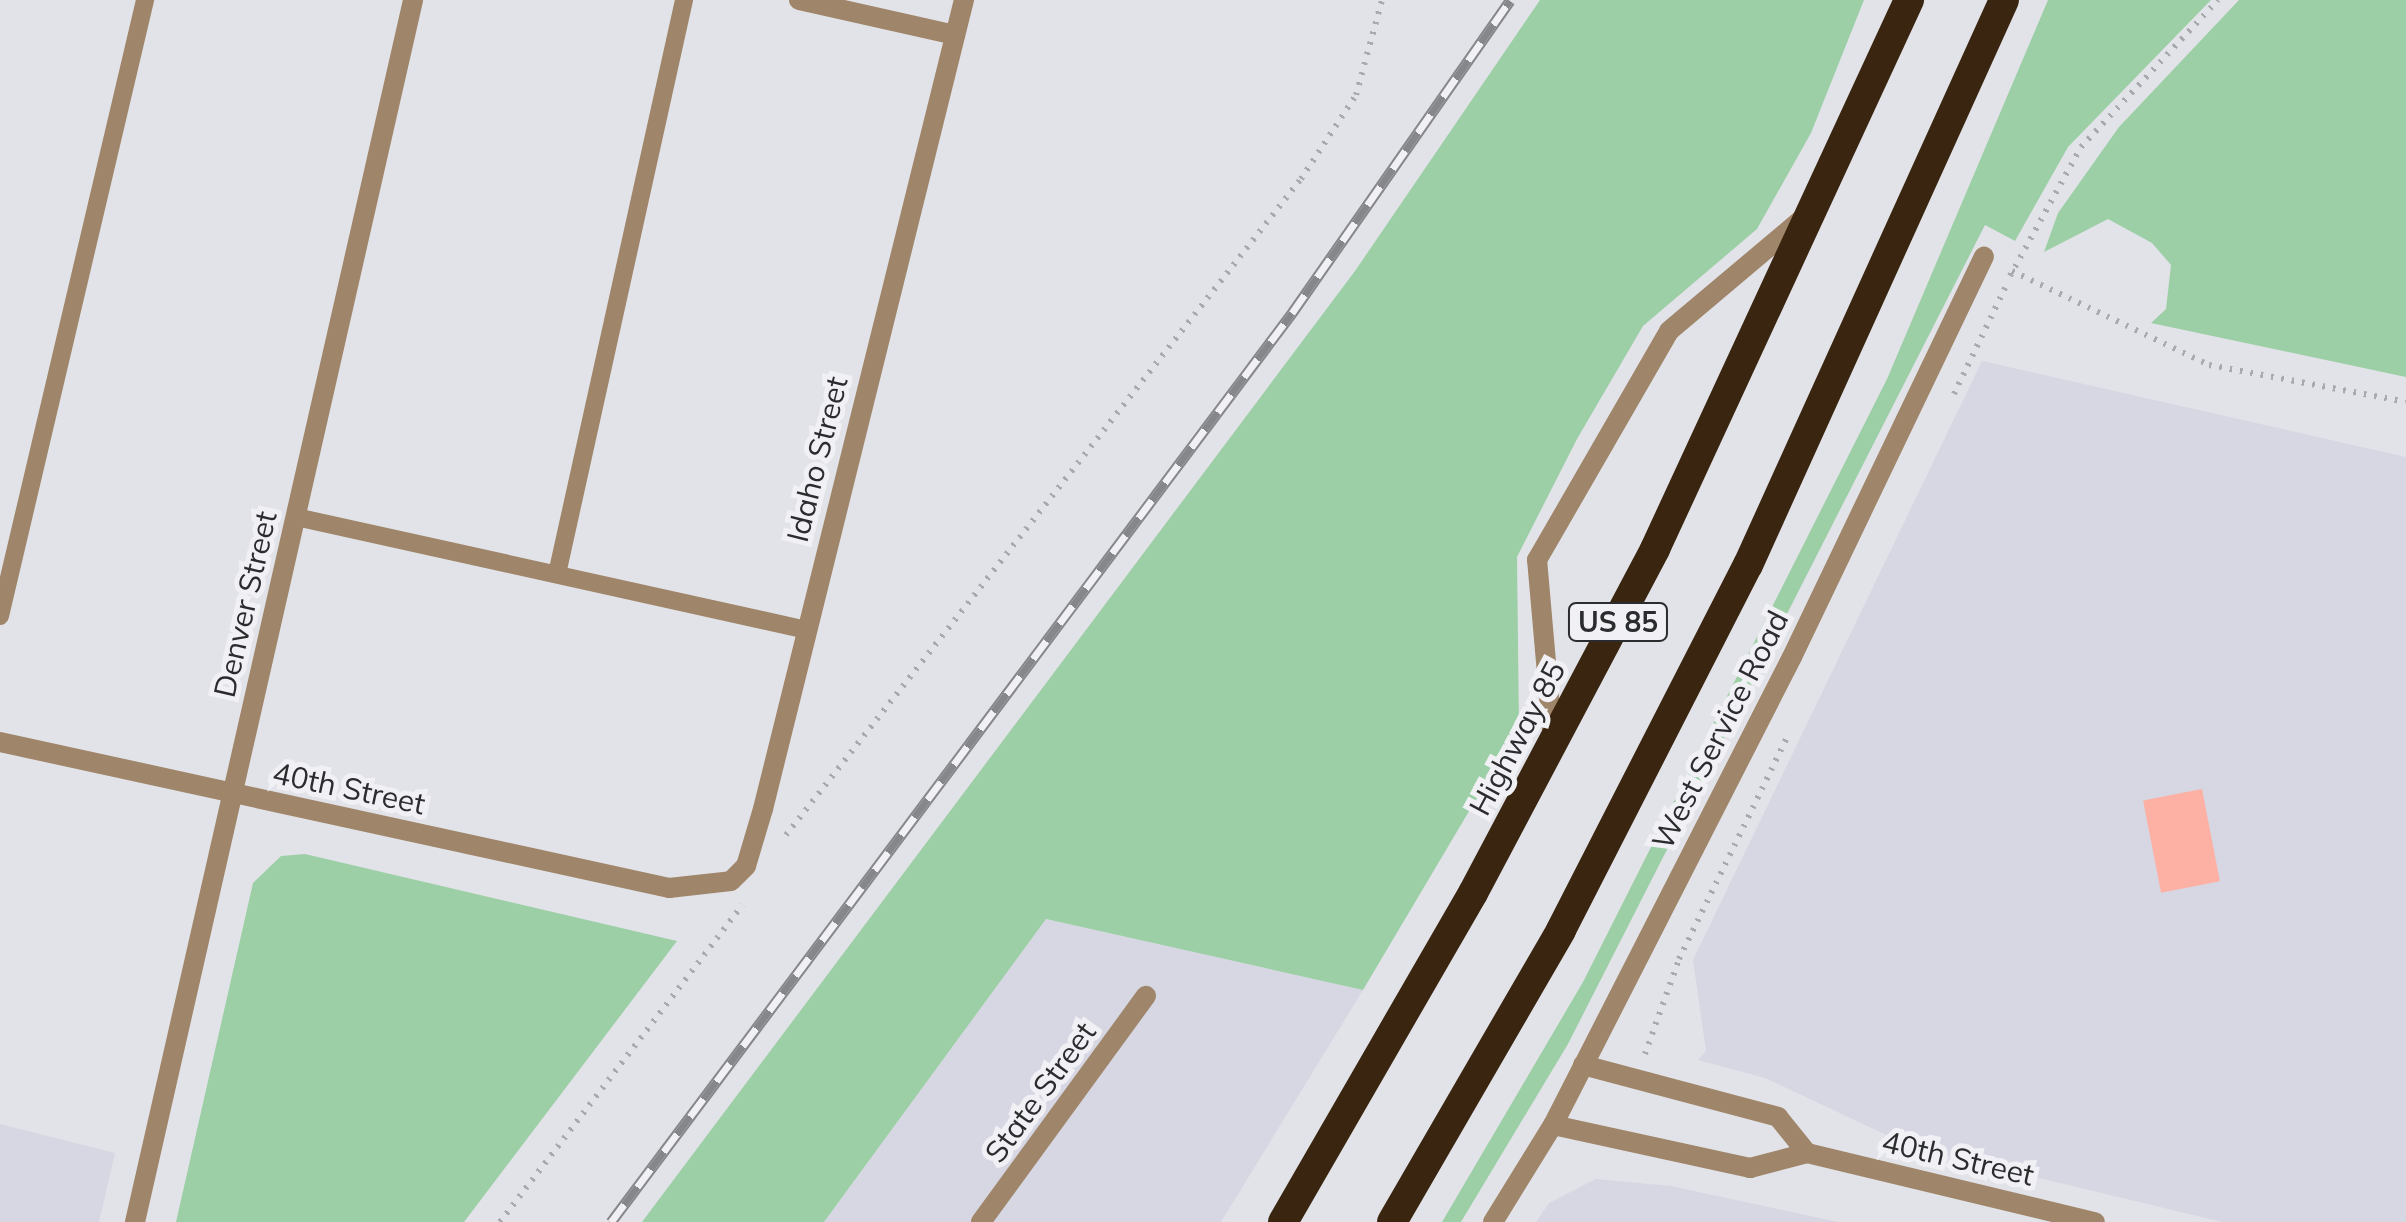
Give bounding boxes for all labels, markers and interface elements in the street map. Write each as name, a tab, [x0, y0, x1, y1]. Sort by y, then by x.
street label: Idaho Street	[779, 373, 855, 545]
street label: Denver Street	[206, 507, 284, 701]
road number: US 85	[1566, 599, 1670, 645]
street label: West Service Road	[1644, 605, 1796, 855]
street label: Highway 85	[1461, 655, 1573, 821]
street label: 40th Street	[270, 754, 428, 822]
street label: State Street	[977, 1015, 1103, 1169]
street label: 40th Street	[1879, 1123, 2037, 1193]

